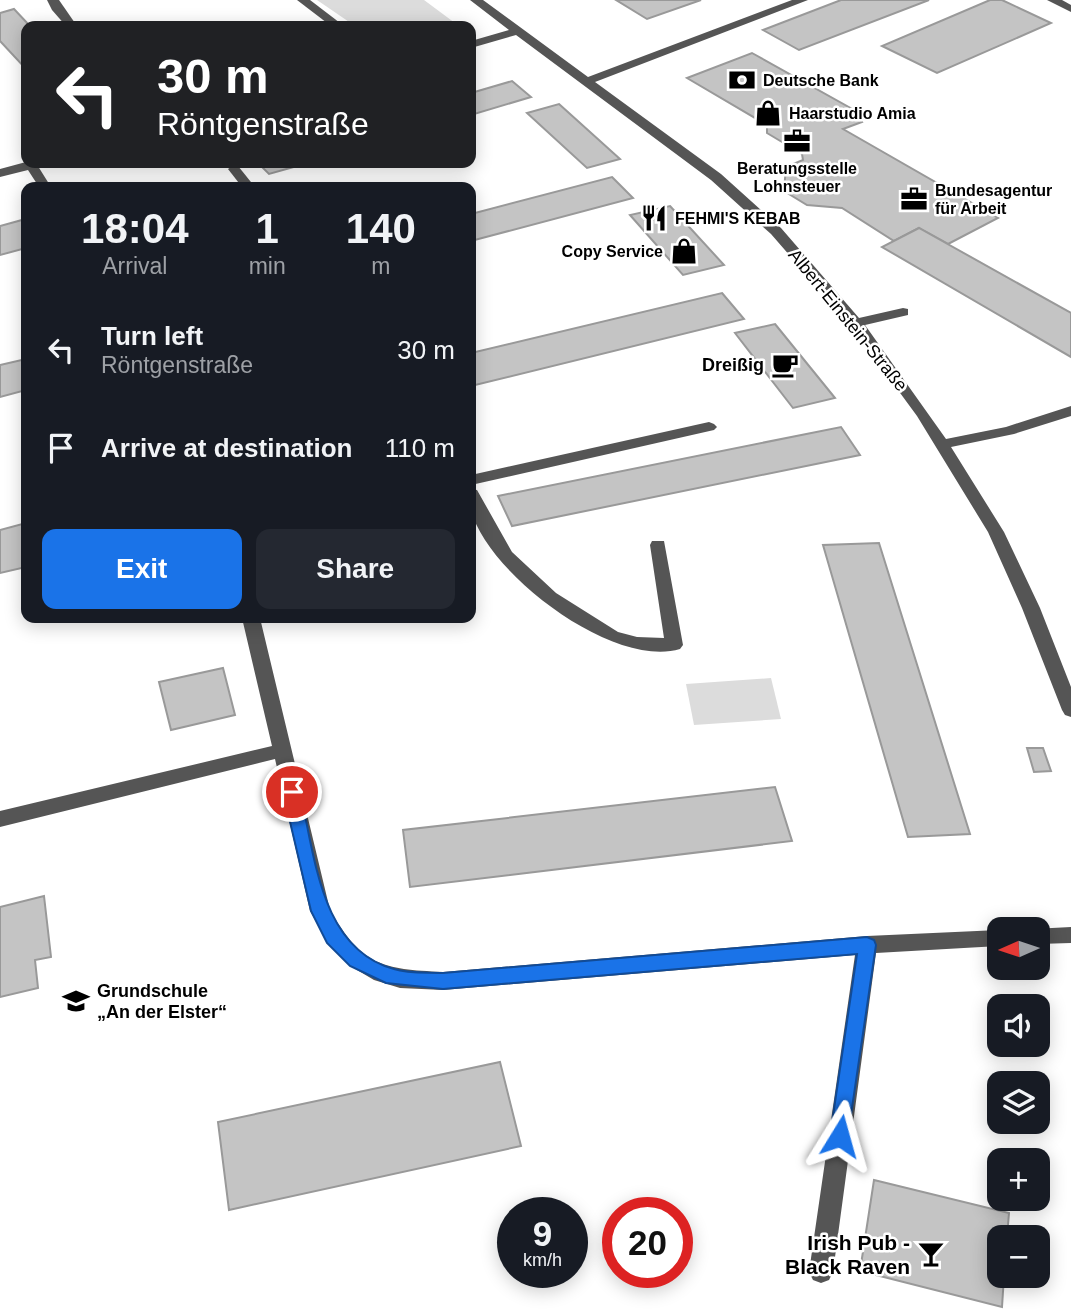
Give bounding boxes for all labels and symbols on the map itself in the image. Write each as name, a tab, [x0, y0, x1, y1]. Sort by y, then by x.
bank icon: Deutsche Bank	[727, 65, 757, 95]
place label: Deutsche Bank	[763, 72, 879, 89]
shop icon: Haarstudio Amia	[753, 98, 783, 128]
place label: Haarstudio Amia	[789, 105, 916, 122]
office icon: Beratungsstelle Lohnsteuer	[782, 126, 812, 156]
place label: Beratungsstelle Lohnsteuer	[737, 160, 857, 195]
place label: Bundesagentur für Arbeit	[935, 182, 1052, 217]
office icon: Bundesagentur für Arbeit	[899, 184, 929, 214]
restaurant icon: FEHMI'S KEBAB	[639, 203, 669, 233]
place label: FEHMI'S KEBAB	[675, 210, 801, 227]
shop icon: Copy Service	[669, 236, 699, 266]
place label: Copy Service	[562, 243, 663, 260]
street label: Albert-Einstein-Straße	[785, 245, 911, 395]
cafe icon: Dreißig	[770, 350, 800, 380]
place label: Dreißig	[702, 355, 764, 375]
pin	[262, 762, 322, 822]
north arrow	[987, 917, 1050, 980]
place label: Grundschule „An der Elster“	[97, 981, 227, 1022]
school or university icon: Grundschule „An der Elster“	[61, 986, 91, 1016]
position arrow	[803, 1099, 877, 1173]
speed limit sign: 20	[602, 1197, 693, 1288]
place label: Irish Pub - Black Raven	[785, 1231, 910, 1278]
bar icon: Irish Pub - Black Raven	[916, 1239, 946, 1269]

